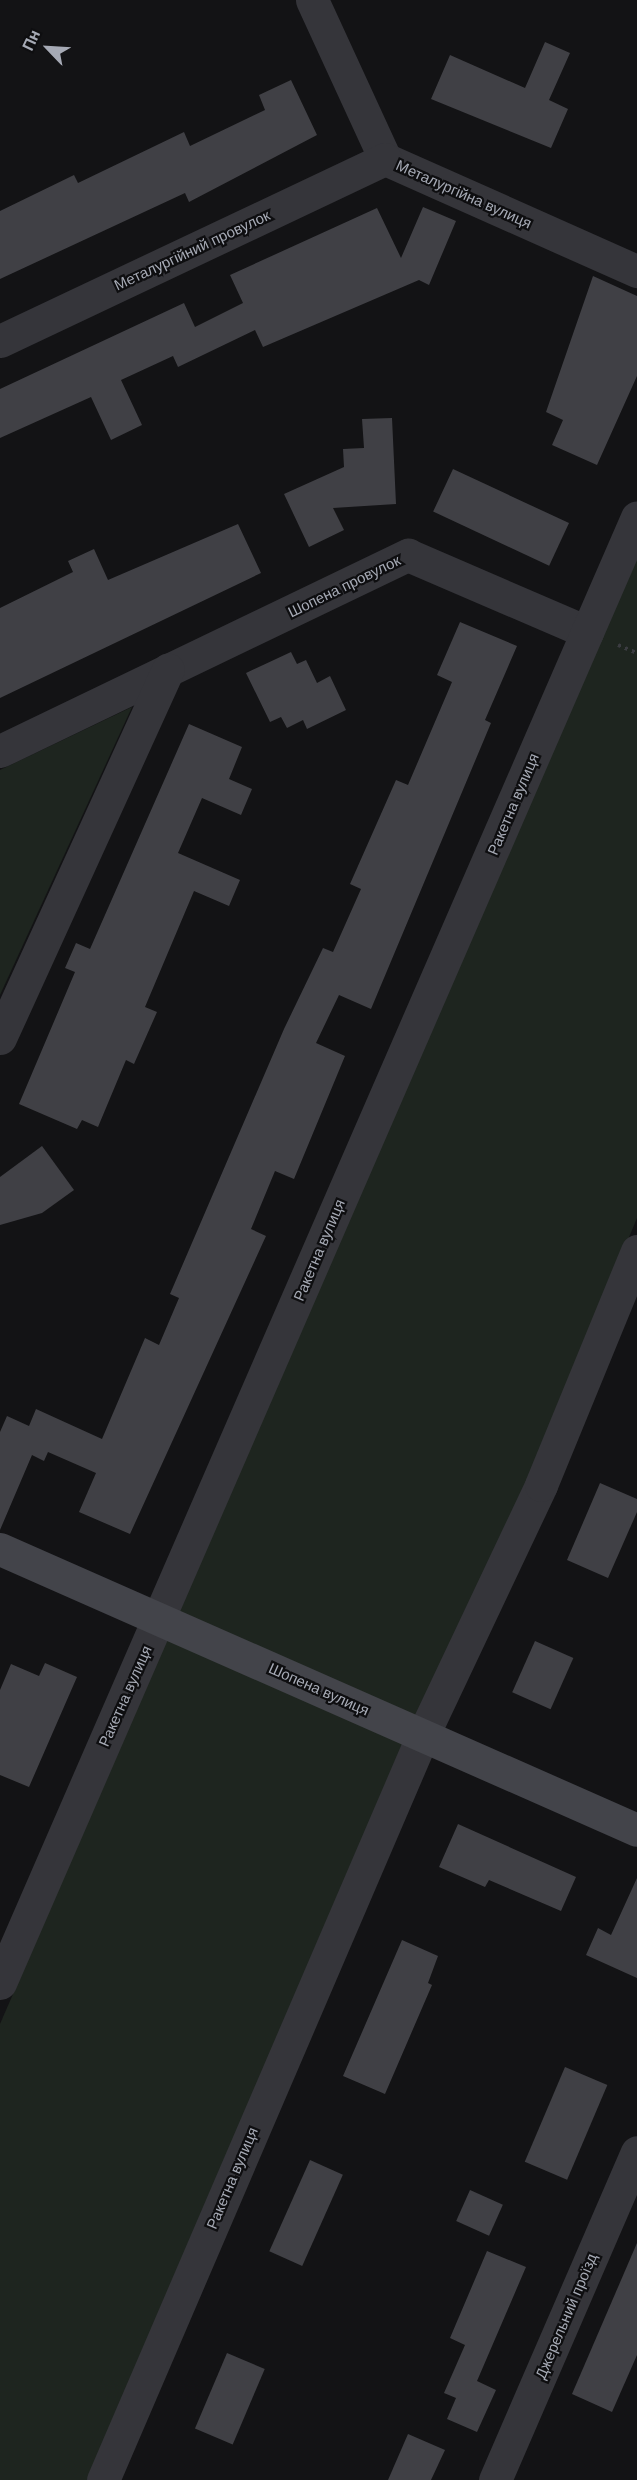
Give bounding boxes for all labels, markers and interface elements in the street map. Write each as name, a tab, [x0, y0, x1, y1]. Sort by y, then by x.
north arrow	[18, 18, 78, 78]
text: Пн	[19, 27, 43, 53]
street label: Металургійна вулиця	[393, 156, 535, 232]
street label: Металургійний провулок	[111, 206, 273, 294]
street label: Шопена провулок	[285, 551, 403, 621]
street label: Ракетна вулиця	[483, 750, 543, 858]
street label: Ракетна вулиця	[289, 1196, 349, 1304]
street label: Ракетна вулиця	[95, 1643, 155, 1749]
street label: Шопена вулиця	[266, 1659, 372, 1719]
street label: Ракетна вулиця	[202, 2124, 262, 2232]
street label: Джерельний проїзд	[531, 2250, 601, 2382]

